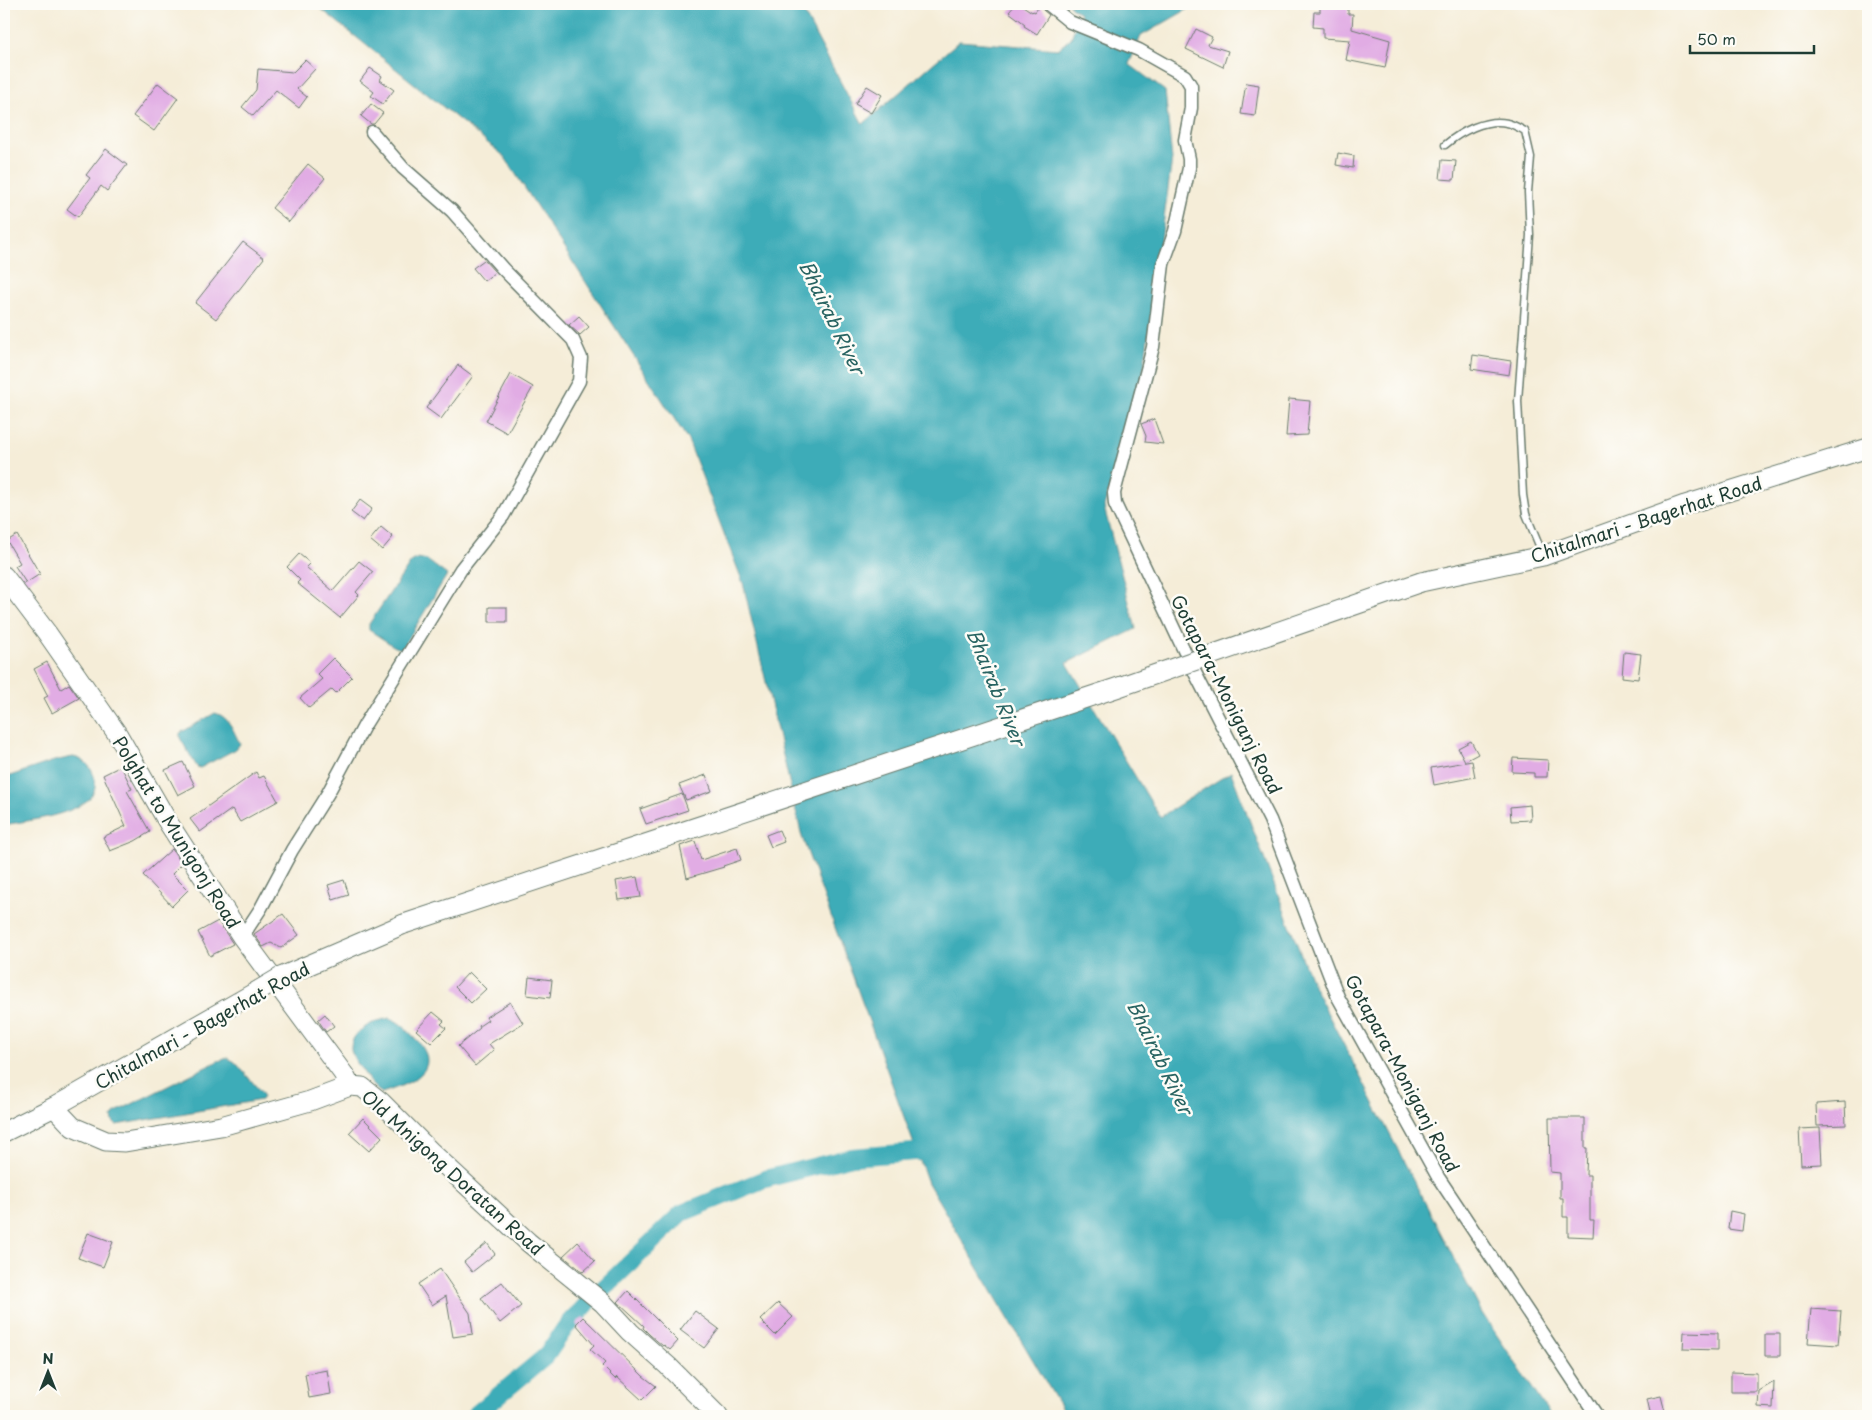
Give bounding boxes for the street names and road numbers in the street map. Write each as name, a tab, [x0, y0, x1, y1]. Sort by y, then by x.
street label: Chitalmari - Bagerhat Road	[1527, 469, 1765, 569]
street label: Gotapara-Moniganj Road	[1165, 589, 1289, 799]
street label: Polghat to Munigonj Road	[106, 730, 248, 934]
street label: Chitalmari - Bagerhat Road	[90, 955, 314, 1095]
street label: Gotapara-Moniganj Road	[1339, 969, 1467, 1177]
street label: Old Mnigong Doratan Road	[356, 1083, 550, 1261]

